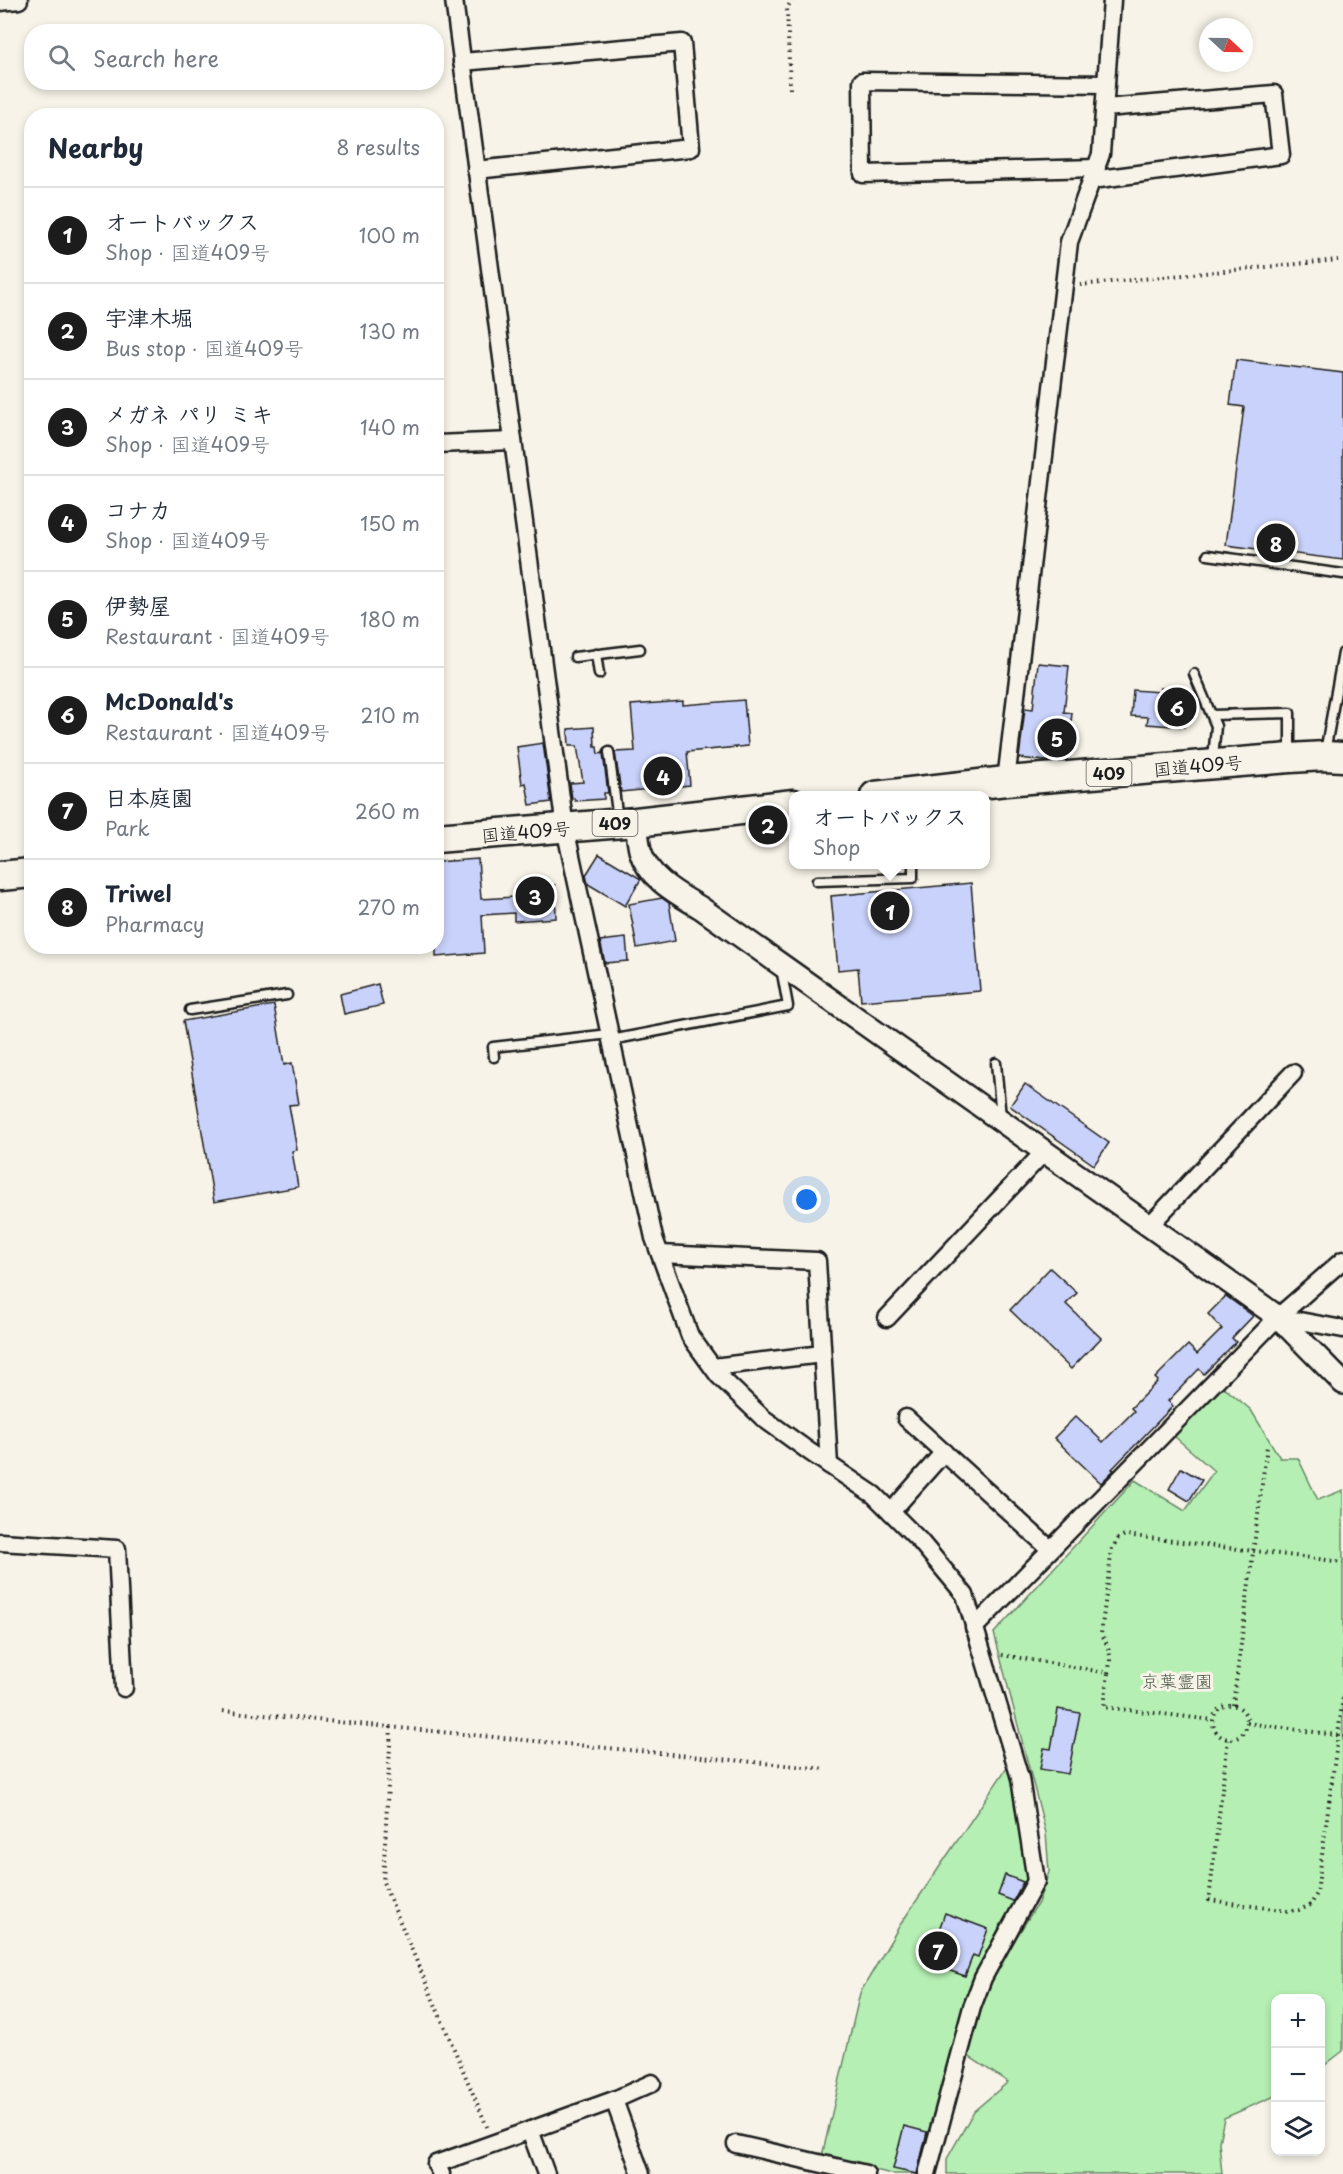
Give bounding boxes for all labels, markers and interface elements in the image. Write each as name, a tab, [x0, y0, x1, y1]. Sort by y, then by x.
north arrow	[1199, 18, 1253, 72]
search box	[24, 24, 444, 90]
icon: search	[45, 41, 78, 74]
text: Search here	[93, 41, 219, 74]
text: Nearby	[48, 128, 143, 167]
text: 8 results	[336, 132, 420, 162]
text: オートバックス	[105, 204, 259, 237]
text: 1	[63, 220, 72, 250]
text: 100 m	[359, 220, 420, 250]
text: Shop · 国道409号	[105, 237, 270, 267]
text: 宇津木堀	[105, 300, 193, 333]
text: 2	[60, 316, 75, 346]
text: 130 m	[360, 316, 420, 346]
text: Bus stop · 国道409号	[105, 333, 304, 363]
text: メガネ パリ ミキ	[105, 396, 273, 429]
text: 3	[61, 412, 74, 442]
text: 140 m	[360, 412, 420, 442]
text: Shop · 国道409号	[105, 429, 270, 459]
text: コナカ	[105, 492, 171, 525]
text: 4	[61, 508, 74, 538]
text: 150 m	[360, 508, 420, 538]
pin: 8	[1256, 520, 1296, 566]
text: Shop · 国道409号	[105, 525, 270, 555]
text: 伊勢屋	[105, 588, 171, 621]
text: 5	[61, 604, 74, 634]
text: 180 m	[360, 604, 420, 634]
text: Restaurant · 国道409号	[105, 621, 330, 651]
text: McDonald's	[105, 684, 234, 717]
pin: 6	[1158, 684, 1196, 730]
text: 6	[60, 700, 75, 730]
text: 210 m	[361, 700, 420, 730]
pin: 5	[1038, 716, 1076, 760]
text: Restaurant · 国道409号	[105, 717, 330, 747]
street label: 国道409号	[1152, 748, 1244, 782]
pin: 4	[644, 754, 682, 798]
road number: 409	[1086, 760, 1132, 786]
text: 日本庭園	[105, 780, 193, 813]
popup	[789, 791, 990, 869]
text: 7	[62, 796, 73, 826]
text: 260 m	[355, 796, 420, 826]
text: オートバックス	[812, 799, 967, 832]
pin: 2	[748, 802, 788, 848]
road number: 409	[592, 810, 638, 836]
text: Park	[105, 813, 150, 843]
street label: 国道409号	[480, 814, 572, 848]
text: Shop	[812, 832, 860, 862]
pin: 3	[516, 874, 554, 918]
text: Triwel	[105, 876, 172, 909]
pin: 1	[870, 888, 910, 934]
text: 8	[61, 892, 74, 922]
text: 270 m	[357, 892, 420, 922]
text: Pharmacy	[105, 909, 205, 939]
your location	[792, 1185, 821, 1214]
park label: 京葉霊園	[1141, 1667, 1213, 1694]
pin: 7	[918, 1928, 958, 1974]
map controls	[1271, 1994, 1325, 2156]
button: +	[1271, 1994, 1325, 2048]
button: −	[1271, 2048, 1325, 2102]
button: layers	[1271, 2102, 1325, 2156]

